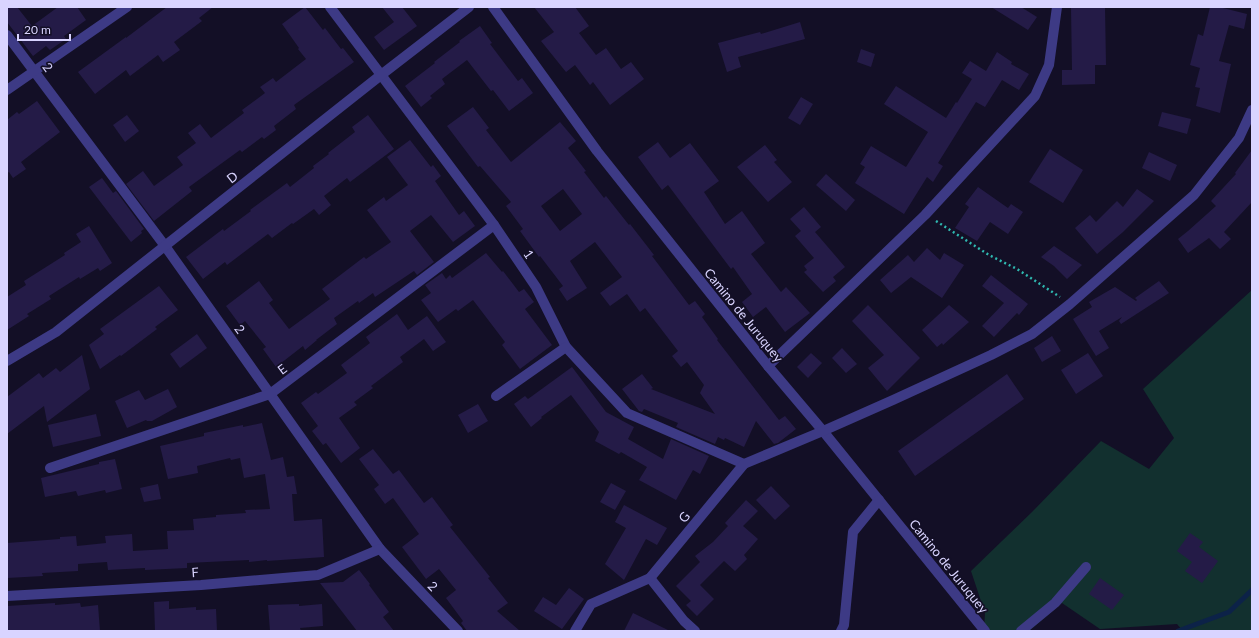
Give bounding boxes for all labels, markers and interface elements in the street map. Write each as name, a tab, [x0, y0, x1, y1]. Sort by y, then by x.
scale bar	[18, 16, 70, 42]
text: 20 m	[24, 22, 51, 37]
street label: 2	[39, 59, 57, 75]
street label: D	[223, 168, 241, 186]
street label: 1	[520, 246, 538, 262]
street label: Camino de Juruquey	[701, 265, 787, 366]
street label: 2	[231, 321, 249, 337]
street label: E	[274, 360, 290, 378]
street label: G	[675, 508, 693, 526]
street label: Camino de Juruquey	[906, 516, 992, 617]
street label: F	[191, 564, 199, 580]
street label: 2	[425, 578, 441, 594]

